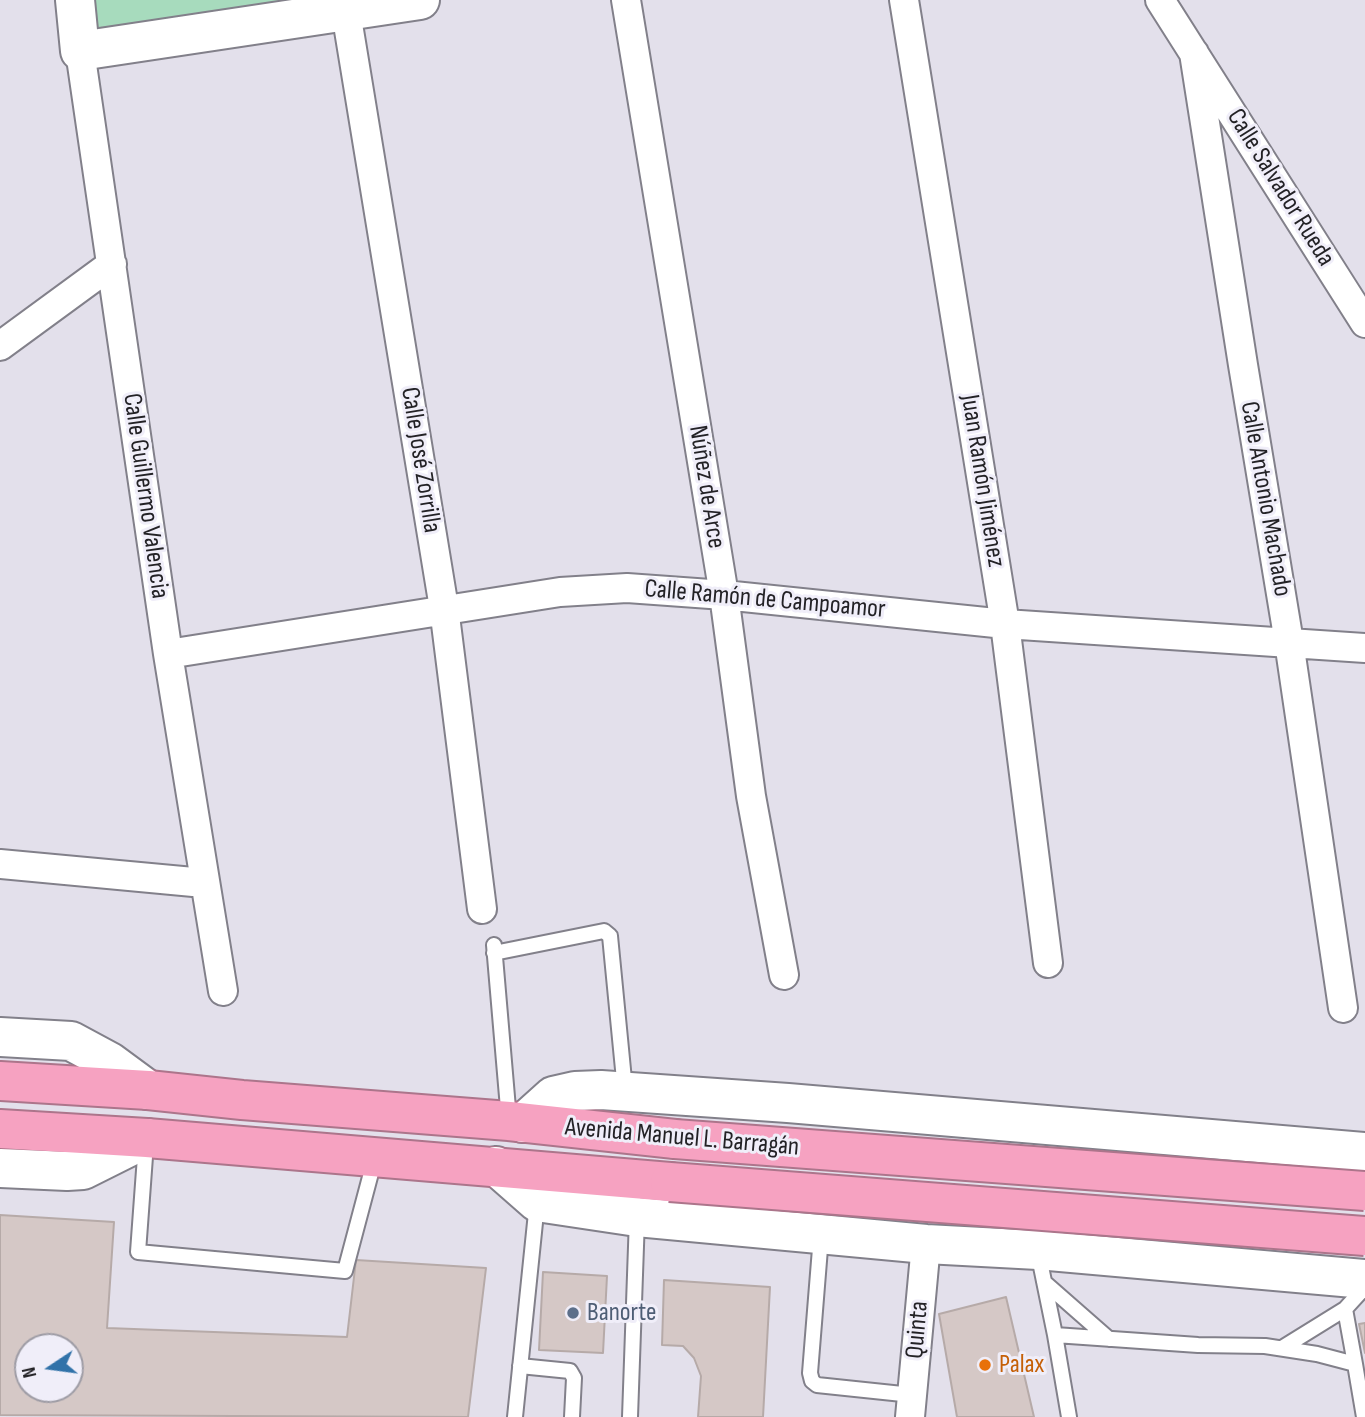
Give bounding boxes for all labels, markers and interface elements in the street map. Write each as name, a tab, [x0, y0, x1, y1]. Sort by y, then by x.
street label: Calle Salvador Rueda	[1219, 104, 1341, 272]
street label: Calle José Zorrilla	[393, 385, 447, 535]
street label: Calle Guillermo Valencia	[115, 391, 175, 601]
street label: Juan Ramón Jiménez	[953, 393, 1011, 569]
street label: Calle Antonio Machado	[1232, 399, 1298, 599]
street label: Núñez de Arce	[681, 423, 731, 551]
street label: Calle Ramón de Campoamor	[643, 574, 887, 626]
street label: Avenida Manuel L. Barragán	[564, 1112, 800, 1164]
place label: Banorte	[587, 1297, 657, 1329]
street label: Quinta	[900, 1300, 936, 1360]
marker: Banorte	[565, 1305, 581, 1321]
north arrow	[14, 1333, 84, 1403]
place label: Palax	[999, 1349, 1044, 1381]
marker: Palax	[977, 1357, 993, 1373]
text: N	[18, 1365, 42, 1380]

